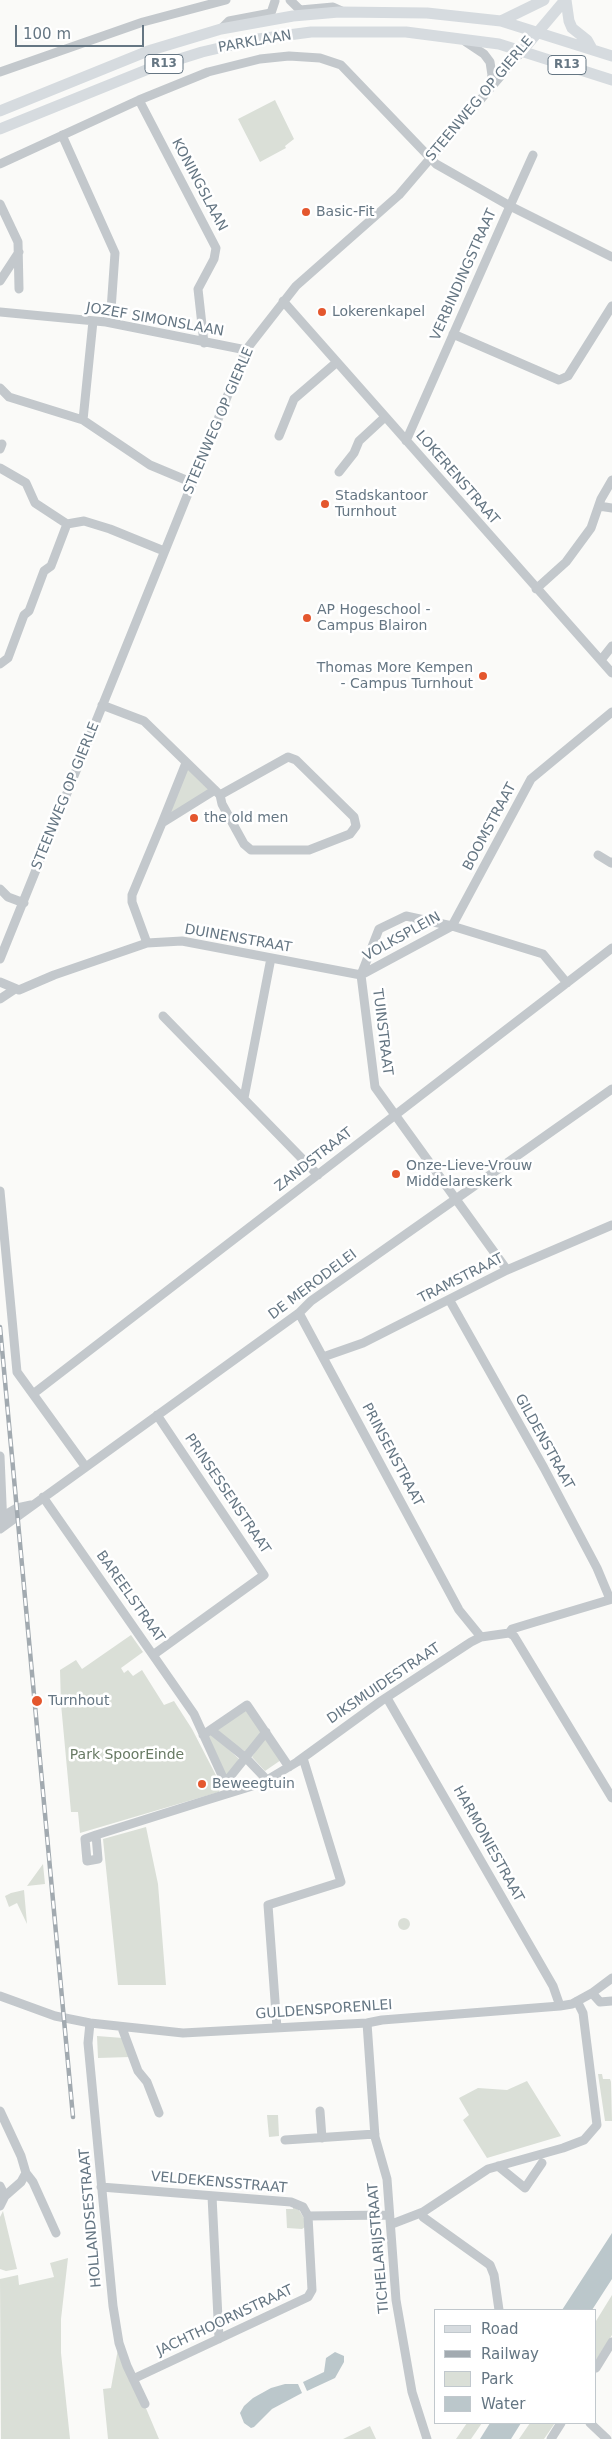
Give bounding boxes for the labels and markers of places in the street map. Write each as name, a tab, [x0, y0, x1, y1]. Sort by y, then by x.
place label: Basic-Fit	[316, 204, 375, 220]
marker: Basic-Fit	[300, 206, 312, 218]
place label: Lokerenkapel	[332, 304, 425, 320]
marker: Lokerenkapel	[316, 306, 328, 318]
place label: Stadskantoor Turnhout	[335, 488, 428, 520]
marker: Stadskantoor Turnhout	[319, 498, 331, 510]
place label: AP Hogeschool - Campus Blairon	[317, 602, 430, 634]
marker: AP Hogeschool - Campus Blairon	[301, 612, 313, 624]
place label: Thomas More Kempen - Campus Turnhout	[317, 660, 473, 692]
marker: Thomas More Kempen - Campus Turnhout	[477, 670, 489, 682]
place label: the old men	[204, 810, 288, 826]
marker: the old men	[188, 812, 200, 824]
place label: Onze-Lieve-Vrouw Middelareskerk	[406, 1158, 532, 1190]
marker: Onze-Lieve-Vrouw Middelareskerk	[390, 1168, 402, 1180]
place label: Turnhout	[48, 1693, 109, 1709]
marker: Turnhout	[30, 1694, 44, 1708]
place label: Beweegtuin	[212, 1776, 295, 1792]
marker: Beweegtuin	[196, 1778, 208, 1790]

